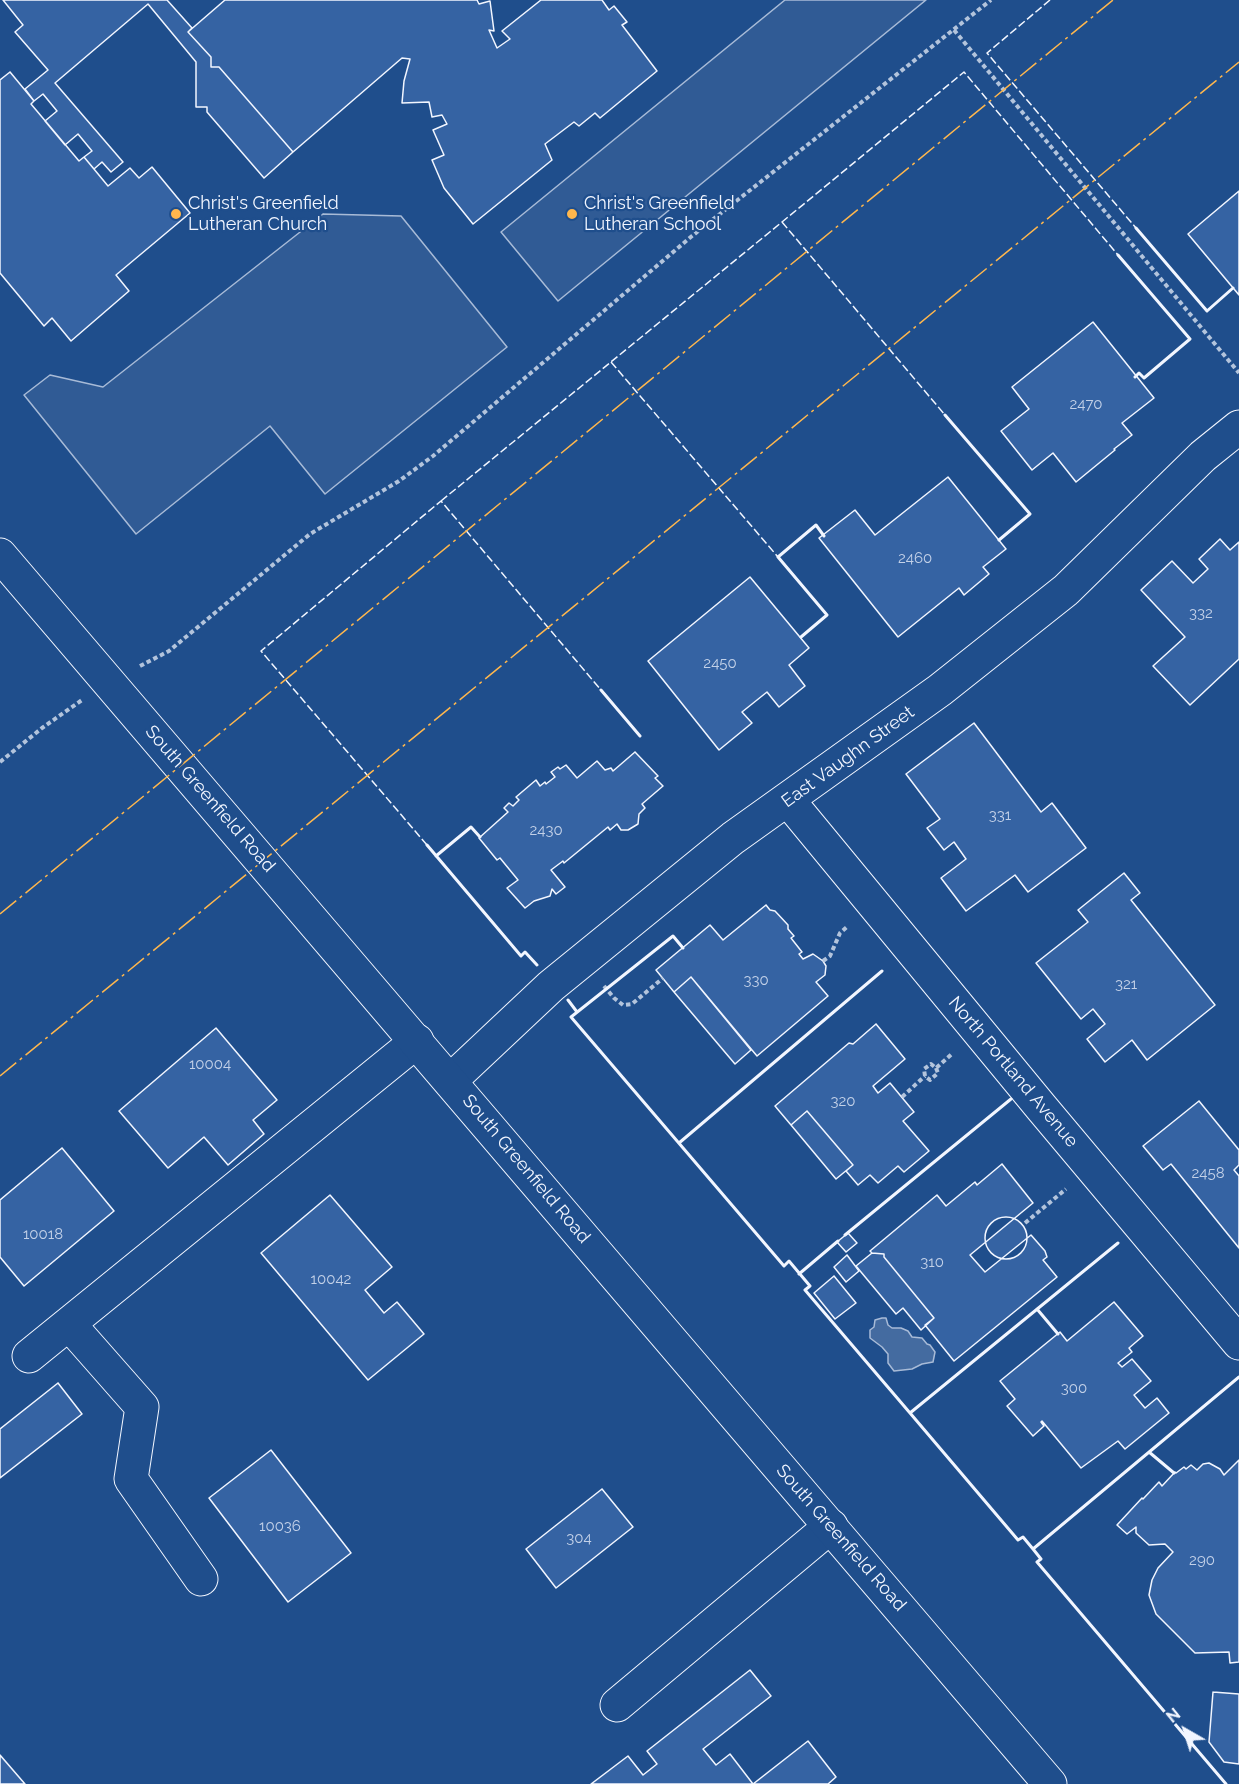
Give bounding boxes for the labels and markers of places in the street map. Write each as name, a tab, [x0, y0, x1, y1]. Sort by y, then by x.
place label: Christ's Greenfield Lutheran Church	[188, 193, 339, 236]
place label: Christ's Greenfield Lutheran School	[584, 193, 735, 236]
marker: Christ's Greenfield Lutheran Church	[169, 207, 183, 221]
marker: Christ's Greenfield Lutheran School	[565, 207, 579, 221]

